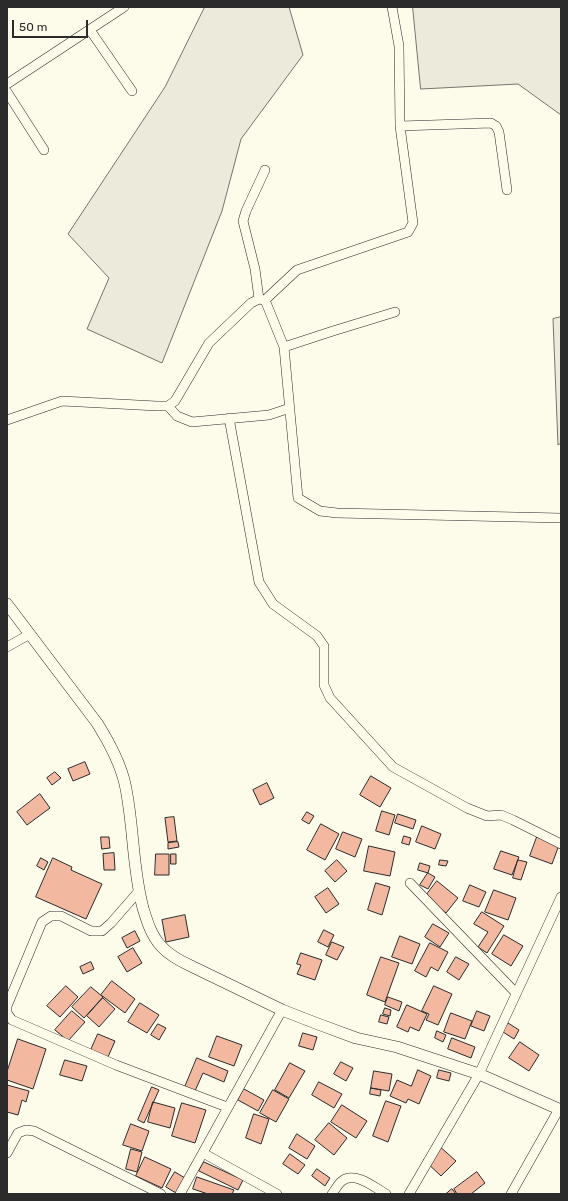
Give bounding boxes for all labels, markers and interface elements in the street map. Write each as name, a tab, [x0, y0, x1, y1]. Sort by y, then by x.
scale bar	[14, 12, 90, 38]
text: 50 m	[19, 20, 47, 34]

